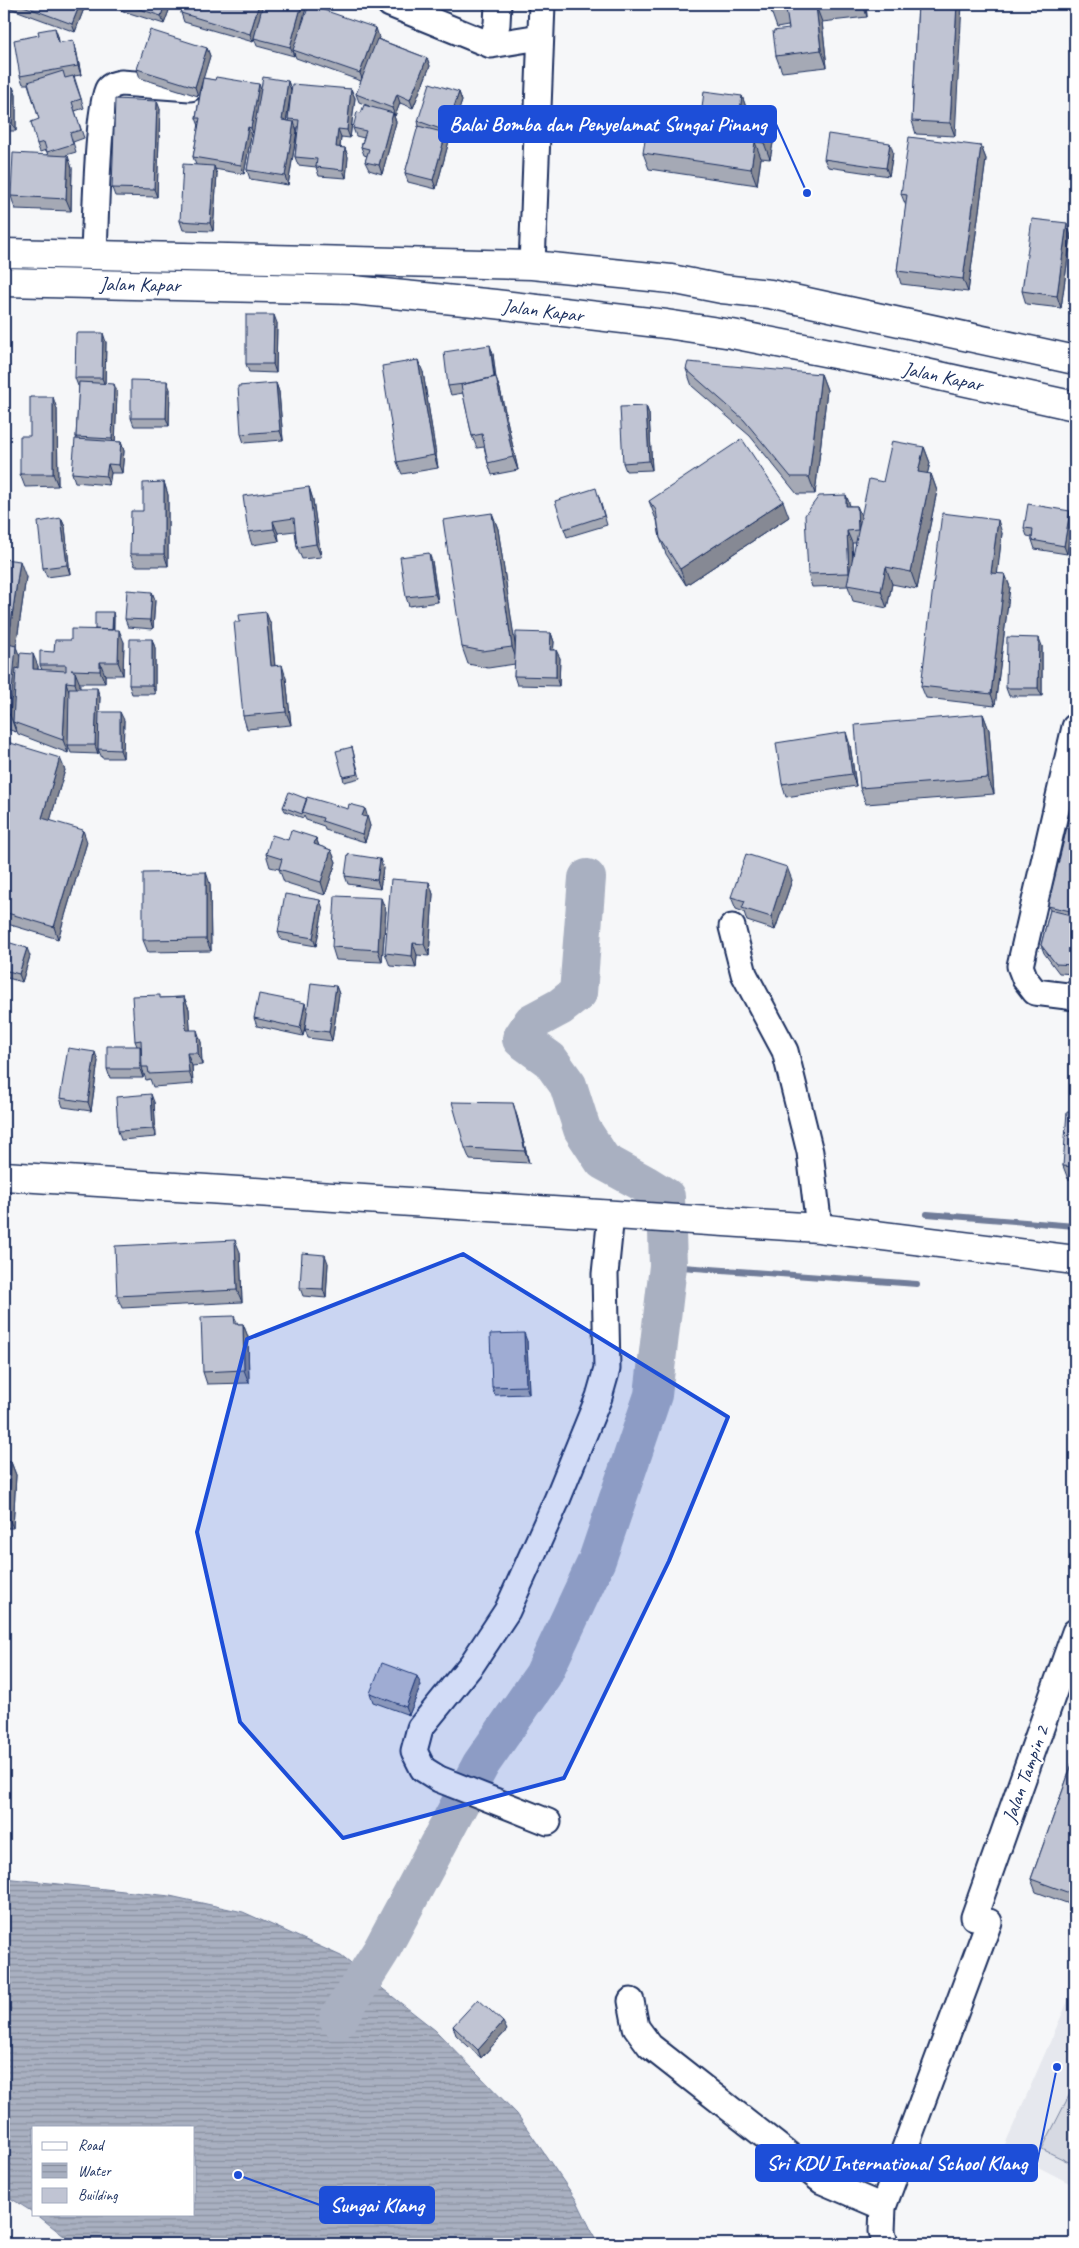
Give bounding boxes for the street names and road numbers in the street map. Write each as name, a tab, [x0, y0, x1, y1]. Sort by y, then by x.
street label: Jalan Kapar	[98, 271, 182, 298]
street label: Jalan Kapar	[500, 293, 586, 328]
street label: Jalan Kapar	[900, 356, 987, 397]
street label: Jalan Tampin 2	[996, 1721, 1055, 1827]

